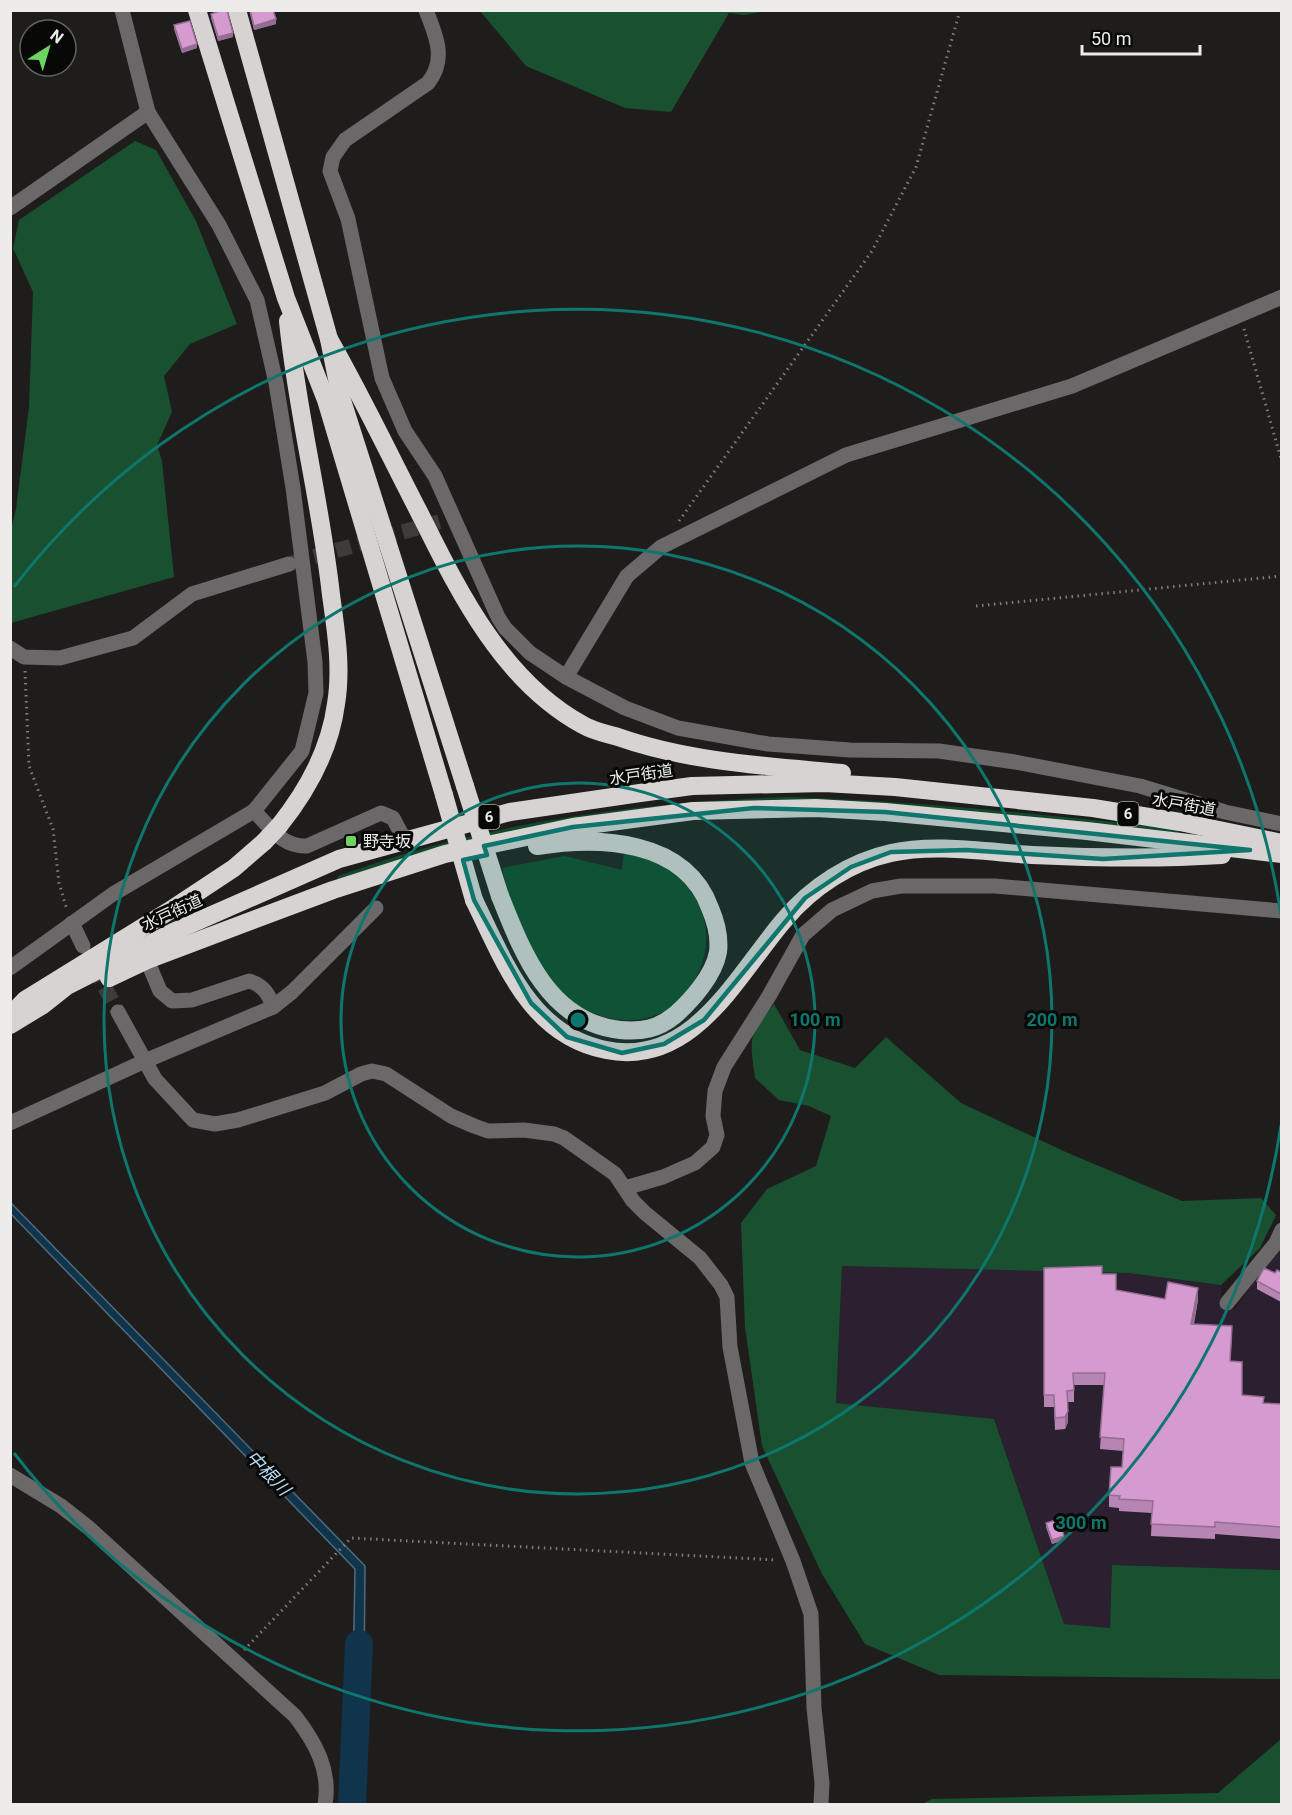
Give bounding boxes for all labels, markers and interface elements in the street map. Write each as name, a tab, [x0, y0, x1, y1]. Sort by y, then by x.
north arrow	[18, 18, 78, 78]
scale bar	[1082, 18, 1200, 56]
text: N	[46, 25, 67, 47]
text: 50 m	[1091, 28, 1131, 49]
street label: 水戸街道	[608, 761, 674, 788]
street label: 水戸街道	[1151, 790, 1217, 819]
road number: 6	[1118, 802, 1138, 826]
road number: 6	[478, 805, 500, 829]
place label: 野寺坂	[363, 832, 411, 851]
marker: 野寺坂	[344, 834, 358, 848]
street label: 水戸街道	[139, 890, 205, 935]
text: 100 m	[789, 1009, 841, 1030]
text: 200 m	[1026, 1009, 1078, 1030]
centre of rings	[568, 1010, 588, 1030]
water label: 中根川	[242, 1446, 296, 1501]
text: 300 m	[1055, 1512, 1107, 1533]

